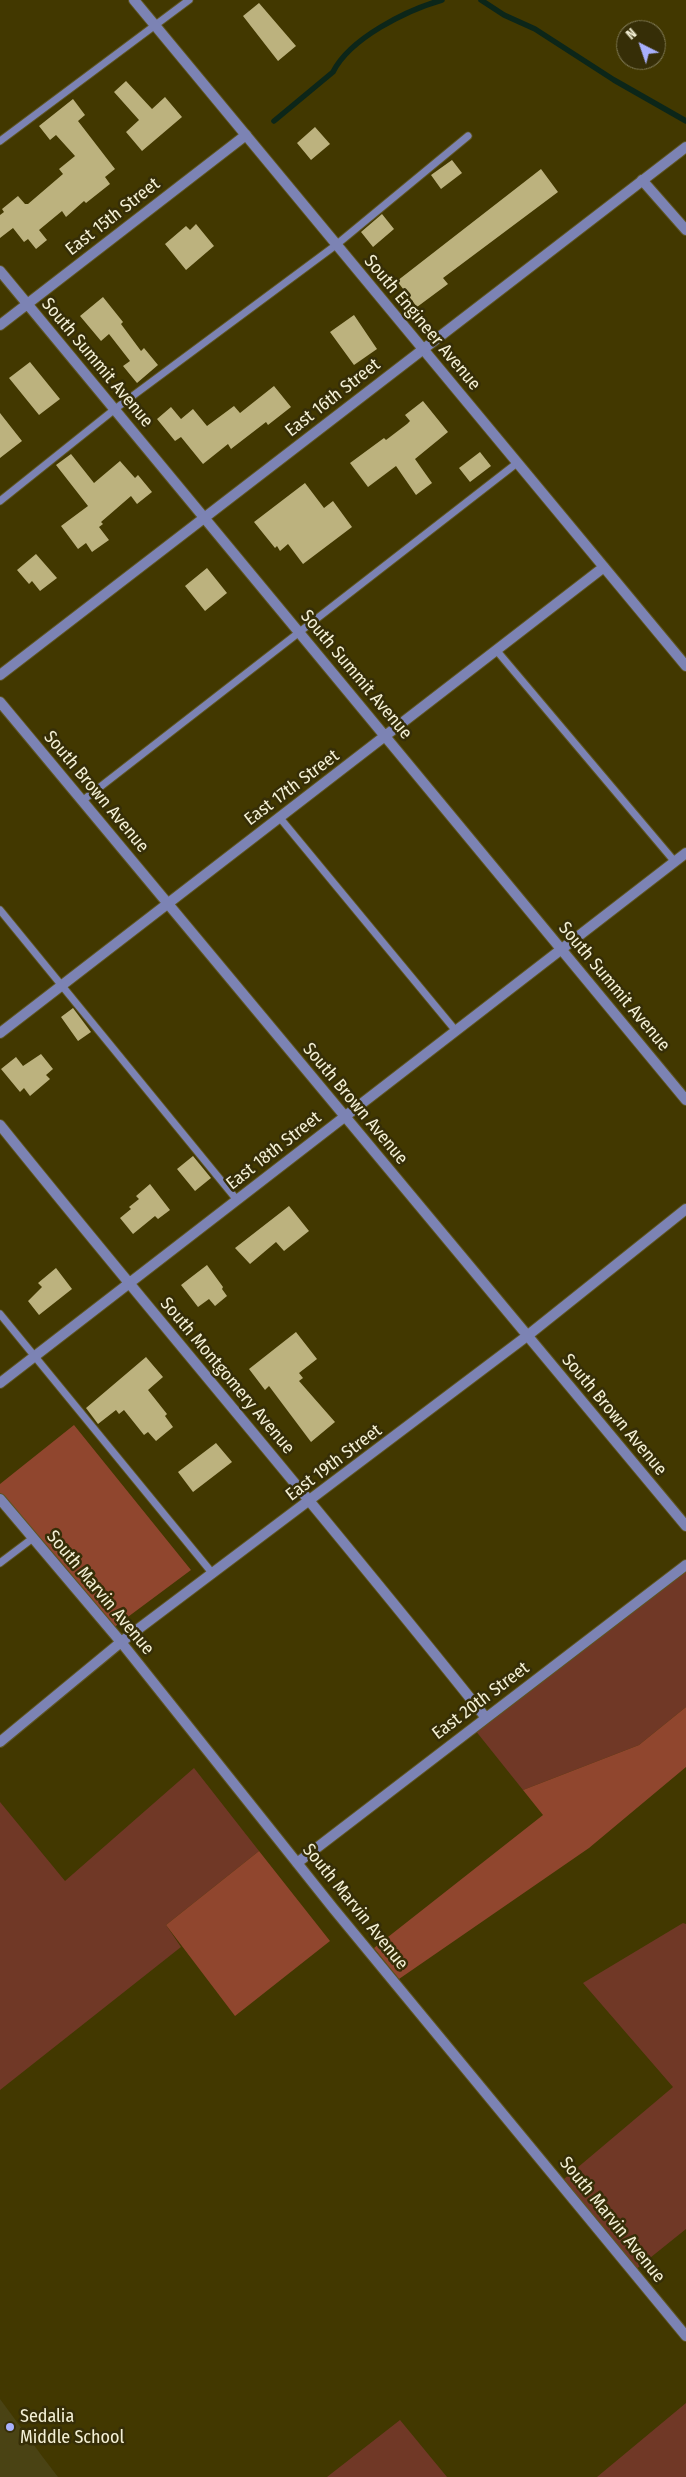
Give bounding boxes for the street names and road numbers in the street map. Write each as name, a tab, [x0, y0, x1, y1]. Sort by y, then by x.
street label: East 15th Street	[62, 173, 164, 261]
street label: South Engineer Avenue	[359, 251, 485, 395]
street label: South Summit Avenue	[37, 294, 157, 432]
street label: East 16th Street	[281, 354, 385, 442]
street label: South Summit Avenue	[296, 606, 416, 744]
street label: South Brown Avenue	[39, 727, 153, 857]
street label: East 17th Street	[240, 745, 344, 831]
street label: South Summit Avenue	[554, 918, 674, 1056]
street label: South Brown Avenue	[298, 1039, 412, 1169]
street label: East 18th Street	[222, 1107, 326, 1195]
street label: South Montgomery Avenue	[155, 1293, 299, 1459]
street label: South Brown Avenue	[557, 1350, 671, 1480]
street label: East 19th Street	[282, 1420, 386, 1506]
street label: South Marvin Avenue	[42, 1526, 158, 1660]
street label: East 20th Street	[428, 1657, 534, 1745]
street label: South Marvin Avenue	[298, 1840, 412, 1974]
street label: South Marvin Avenue	[555, 2153, 669, 2287]

